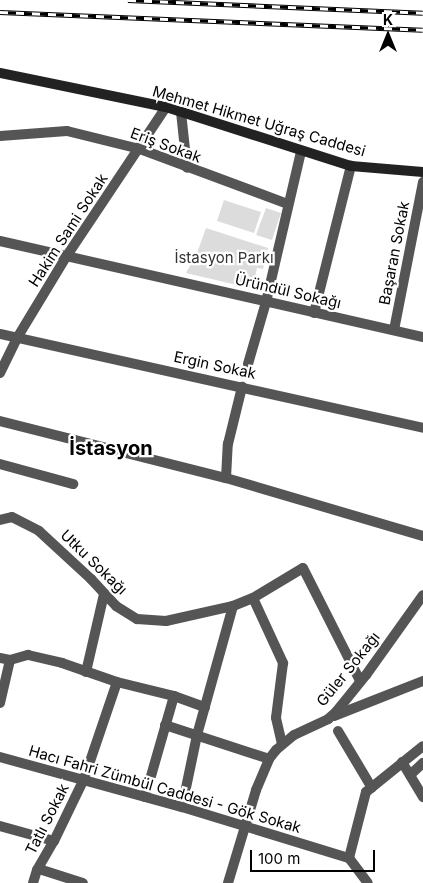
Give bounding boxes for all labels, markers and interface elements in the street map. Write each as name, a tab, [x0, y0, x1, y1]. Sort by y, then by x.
north arrow	[363, 10, 413, 60]
text: K	[383, 11, 393, 28]
street label: Mehmet Hikmet Uğraş Caddesi	[150, 82, 368, 160]
street label: Eriş Sokak	[128, 124, 204, 166]
street label: Hakim Sami Sokak	[25, 170, 111, 290]
street label: Başaran Sokak	[375, 200, 413, 306]
park label: İstasyon Parkı	[174, 249, 274, 267]
street label: Üründül Sokağı	[233, 270, 343, 312]
street label: Ergin Sokak	[172, 347, 258, 383]
district label: İstasyon	[69, 436, 153, 460]
street label: Utku Sokağı	[57, 526, 131, 598]
street label: Güler Sokağı	[313, 628, 383, 710]
street label: Hacı Fahri Zümbül Caddesi - Gök Sokak	[27, 741, 303, 837]
street label: Tatlı Sokak	[22, 781, 72, 857]
scale bar	[253, 840, 378, 872]
text: 100 m	[258, 849, 300, 868]

